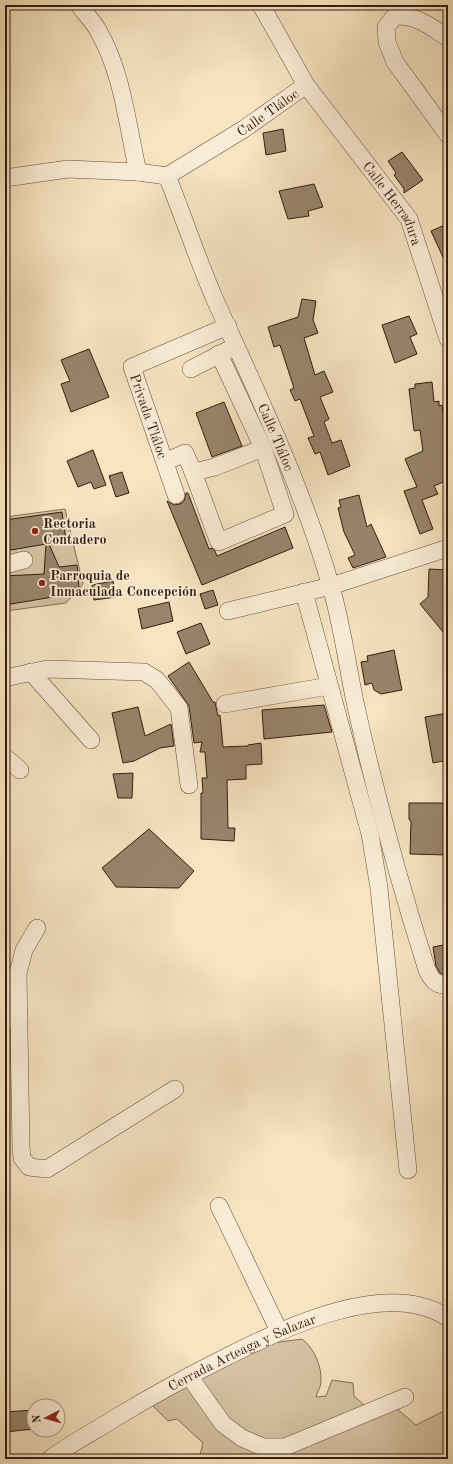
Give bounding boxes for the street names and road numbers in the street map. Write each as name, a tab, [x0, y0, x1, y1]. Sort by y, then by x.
street label: Calle Tláloc	[235, 87, 301, 140]
street label: Calle Herradura	[360, 159, 423, 247]
street label: Privada Tláloc	[127, 372, 169, 460]
street label: Calle Tláloc	[255, 402, 296, 473]
street label: Cerrada Arteaga y Salazar	[166, 1312, 318, 1394]

